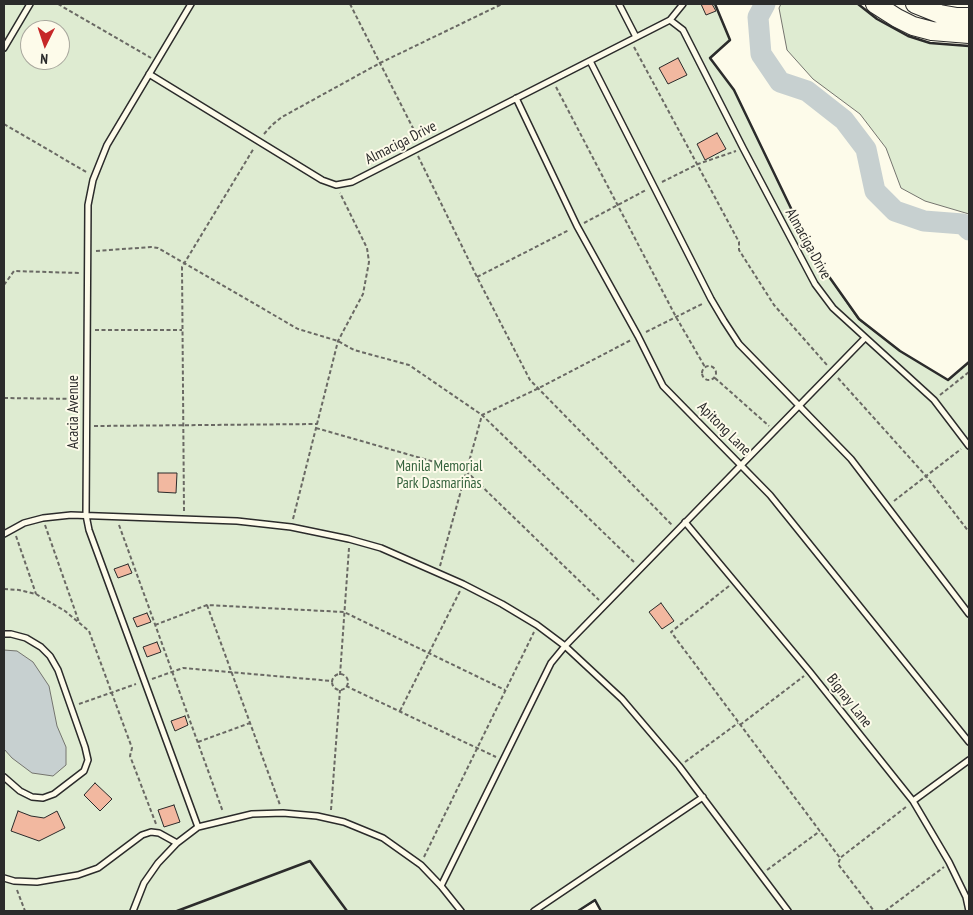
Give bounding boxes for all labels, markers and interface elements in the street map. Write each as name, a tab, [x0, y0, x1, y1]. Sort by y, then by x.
north arrow	[20, 20, 70, 70]
text: N	[40, 50, 48, 68]
street label: Almaciga Drive	[362, 117, 440, 169]
street label: Almaciga Drive	[781, 206, 835, 282]
street label: Acacia Avenue	[65, 375, 83, 449]
street label: Apitong Lane	[693, 398, 755, 460]
park label: Manila Memorial Park Dasmariñas	[396, 458, 482, 493]
street label: Bignay Lane	[823, 671, 875, 731]

